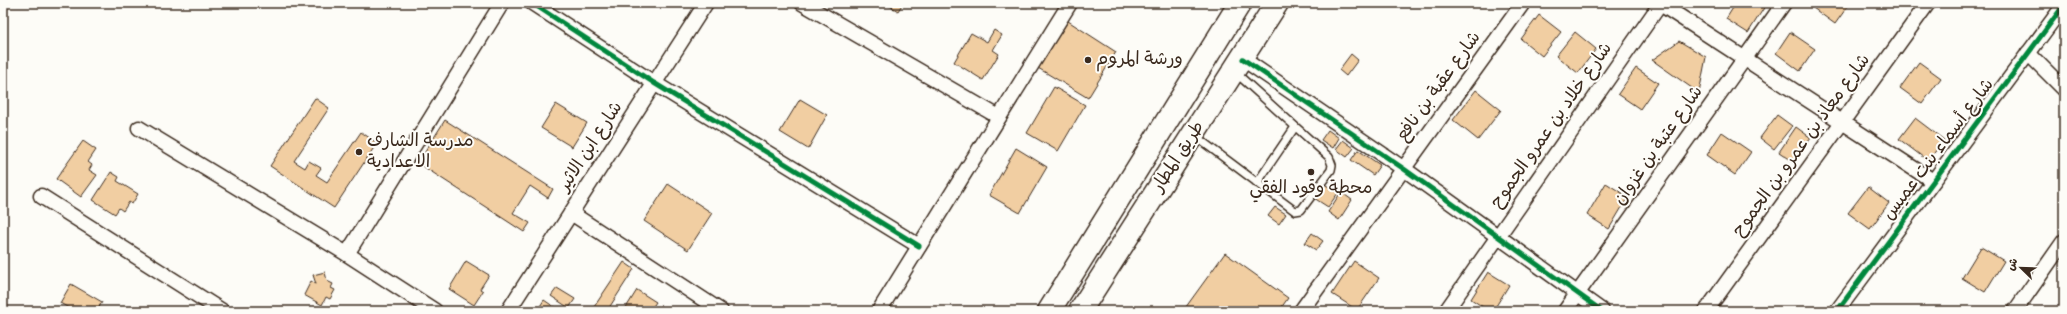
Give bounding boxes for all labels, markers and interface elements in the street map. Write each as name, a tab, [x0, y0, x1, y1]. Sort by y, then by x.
street label: شارع عقبة بن نافع	[1390, 27, 1488, 147]
street label: شارع خلاد بن عمرو الجموح	[1485, 38, 1619, 214]
place label: ورشة المروم	[1096, 47, 1183, 73]
street label: شارع معاذ بن عمرو بن الجموح	[1727, 49, 1877, 243]
marker: ورشة المروم	[1083, 55, 1093, 65]
street label: شارع أسماء بنت عميس	[1877, 74, 2001, 226]
street label: شارع عتبة بن غزوان	[1608, 81, 1710, 211]
street label: شارع ابن الاثير	[551, 97, 630, 199]
street label: طريق المطار	[1145, 116, 1212, 199]
place label: مدرسة الشارف الاعدادية	[367, 129, 474, 176]
marker: مدرسة الشارف الاعدادية	[354, 147, 364, 157]
marker: محطة وقود الفقي	[1306, 167, 1316, 177]
place label: محطة وقود الفقي	[1250, 176, 1372, 203]
north arrow	[2001, 248, 2041, 288]
text: ش	[2003, 256, 2022, 273]

